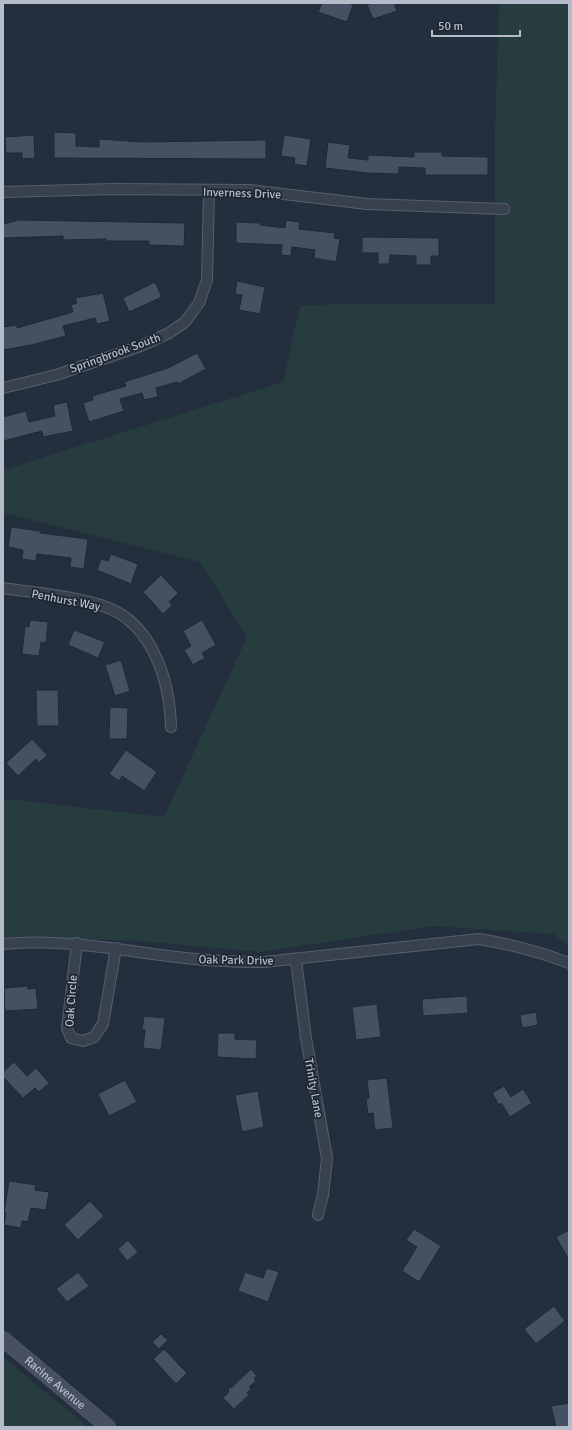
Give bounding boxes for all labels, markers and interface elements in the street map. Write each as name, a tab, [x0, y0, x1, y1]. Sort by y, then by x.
scale bar	[432, 12, 520, 38]
text: 50 m	[438, 19, 463, 34]
street label: Inverness Drive	[203, 185, 281, 202]
street label: Springbrook South	[68, 330, 163, 377]
street label: Penhurst Way	[30, 586, 102, 615]
street label: Oak Park Drive	[198, 952, 274, 969]
street label: Oak Circle	[62, 974, 81, 1028]
street label: Trinity Lane	[301, 1057, 326, 1119]
street label: Racine Avenue	[21, 1353, 88, 1413]

